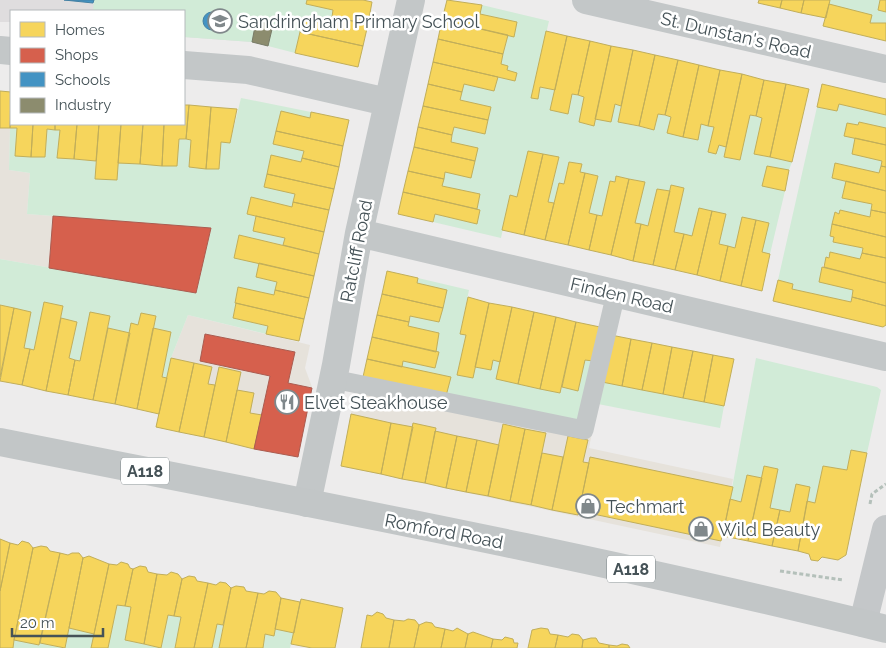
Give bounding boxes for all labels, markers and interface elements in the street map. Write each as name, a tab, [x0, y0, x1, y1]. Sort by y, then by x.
street label: St. Dunstan's Road	[659, 7, 813, 63]
school or university icon: Sandringham Primary School	[207, 8, 233, 34]
legend	[10, 10, 185, 125]
place label: Sandringham Primary School	[238, 11, 479, 32]
text: Homes	[55, 21, 105, 39]
text: Shops	[55, 46, 98, 64]
text: Schools	[55, 71, 110, 89]
text: Industry	[55, 96, 111, 114]
street label: Ratcliff Road	[336, 198, 376, 304]
street label: Finden Road	[568, 273, 676, 317]
restaurant icon: Elvet Steakhouse	[274, 389, 300, 415]
place label: Elvet Steakhouse	[304, 392, 448, 413]
road number: A118	[121, 458, 169, 484]
shop icon: Techmart	[575, 493, 601, 519]
place label: Techmart	[606, 496, 685, 517]
street label: Romford Road	[383, 509, 505, 553]
shop icon: Wild Beauty	[688, 516, 714, 542]
place label: Wild Beauty	[718, 519, 821, 540]
road number: A118	[607, 556, 655, 582]
scale bar	[12, 606, 104, 638]
text: 20 m	[20, 614, 55, 632]

